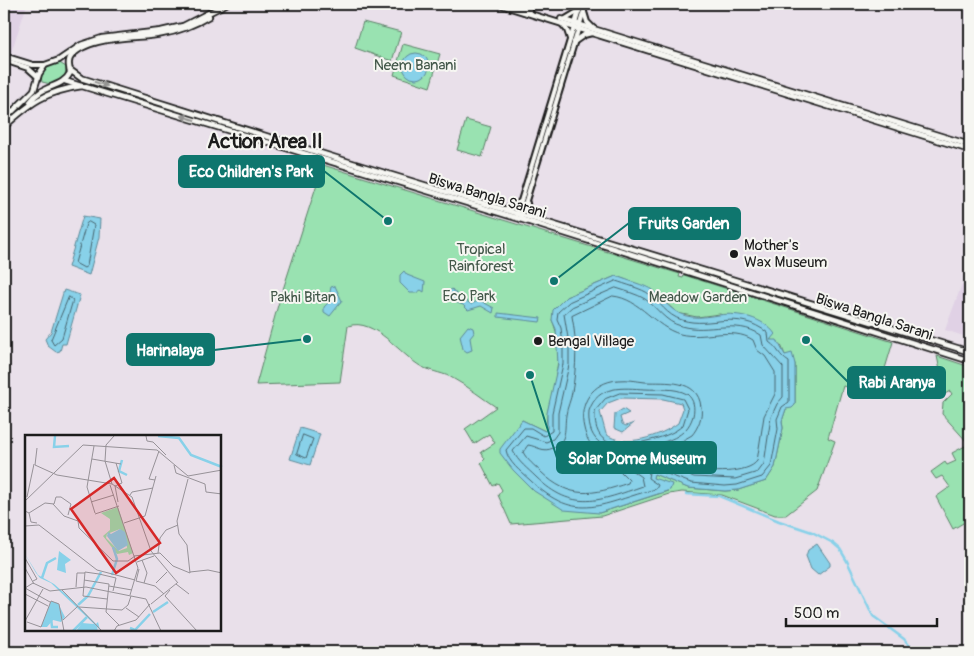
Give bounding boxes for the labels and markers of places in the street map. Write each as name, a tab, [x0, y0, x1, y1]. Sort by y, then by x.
callout: Eco Children's Park	[179, 156, 324, 187]
callout: Fruits Garden	[629, 208, 740, 239]
place label: Mother's Wax Museum	[744, 236, 827, 272]
marker: Mother's Wax Museum	[728, 248, 740, 260]
place label: Bengal Village	[548, 332, 635, 351]
callout: Harinalaya	[127, 334, 214, 365]
marker: Bengal Village	[532, 335, 544, 347]
callout: Rabi Aranya	[848, 367, 945, 398]
callout: Solar Dome Museum	[557, 442, 716, 473]

